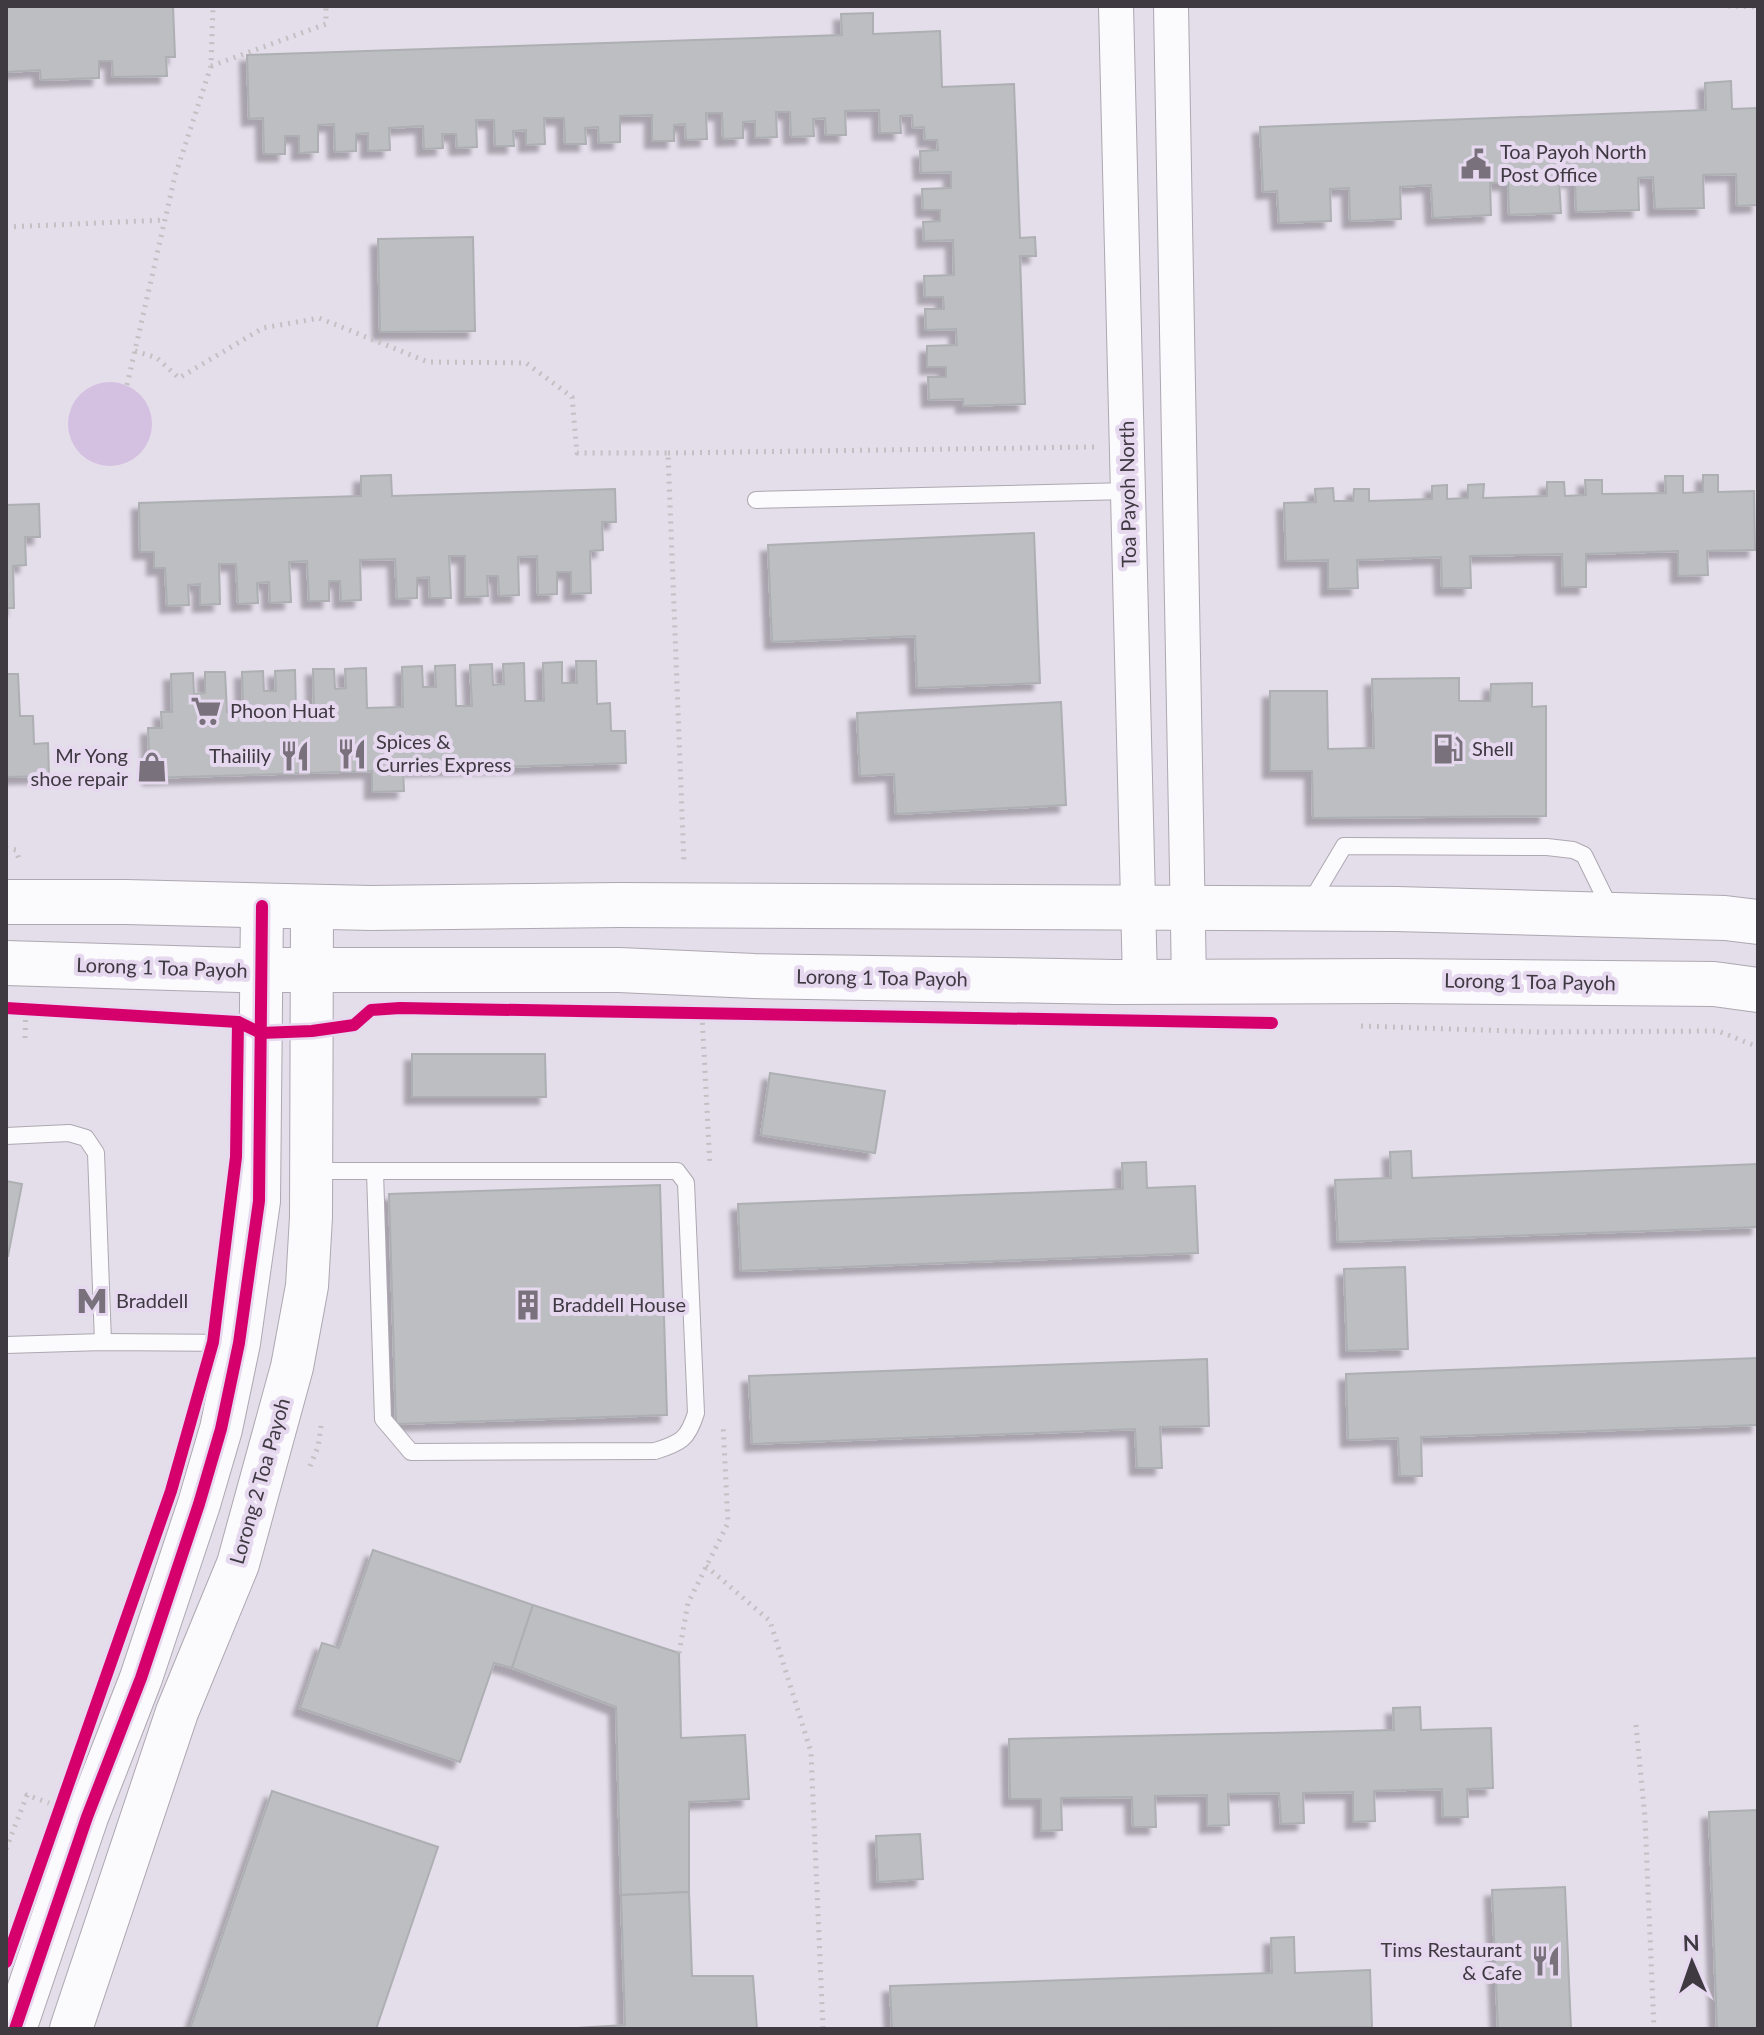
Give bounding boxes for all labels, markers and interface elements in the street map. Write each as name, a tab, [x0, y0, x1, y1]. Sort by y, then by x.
place label: Toa Payoh North Post Office	[1500, 139, 1647, 186]
public building icon: Toa Payoh North Post Office	[1459, 147, 1493, 181]
street label: Toa Payoh North	[1114, 420, 1140, 568]
supermarket icon: Phoon Huat	[189, 694, 223, 728]
place label: Phoon Huat	[230, 698, 335, 722]
place label: Spices & Curries Express	[376, 729, 512, 776]
fuel station icon: Shell	[1431, 732, 1465, 766]
place label: Shell	[1472, 736, 1514, 760]
restaurant icon: Spices & Curries Express	[335, 737, 369, 771]
restaurant icon: Thailily	[278, 739, 312, 773]
place label: Mr Yong shoe repair	[31, 743, 129, 790]
place label: Thailily	[209, 743, 272, 767]
shop icon: Mr Yong shoe repair	[135, 750, 169, 784]
street label: Lorong 1 Toa Payoh	[76, 952, 248, 982]
street label: Lorong 1 Toa Payoh	[796, 964, 968, 990]
street label: Lorong 1 Toa Payoh	[1444, 968, 1616, 994]
metro station icon: Braddell	[75, 1284, 109, 1318]
place label: Braddell	[116, 1288, 188, 1312]
building icon: Braddell House	[511, 1288, 545, 1322]
place label: Braddell House	[552, 1292, 686, 1316]
street label: Lorong 2 Toa Payoh	[224, 1395, 294, 1567]
north arrow	[1652, 1923, 1732, 2003]
text: N	[1682, 1929, 1700, 1956]
place label: Tims Restaurant & Cafe	[1381, 1937, 1522, 1984]
restaurant icon: Tims Restaurant & Cafe	[1529, 1944, 1563, 1978]

